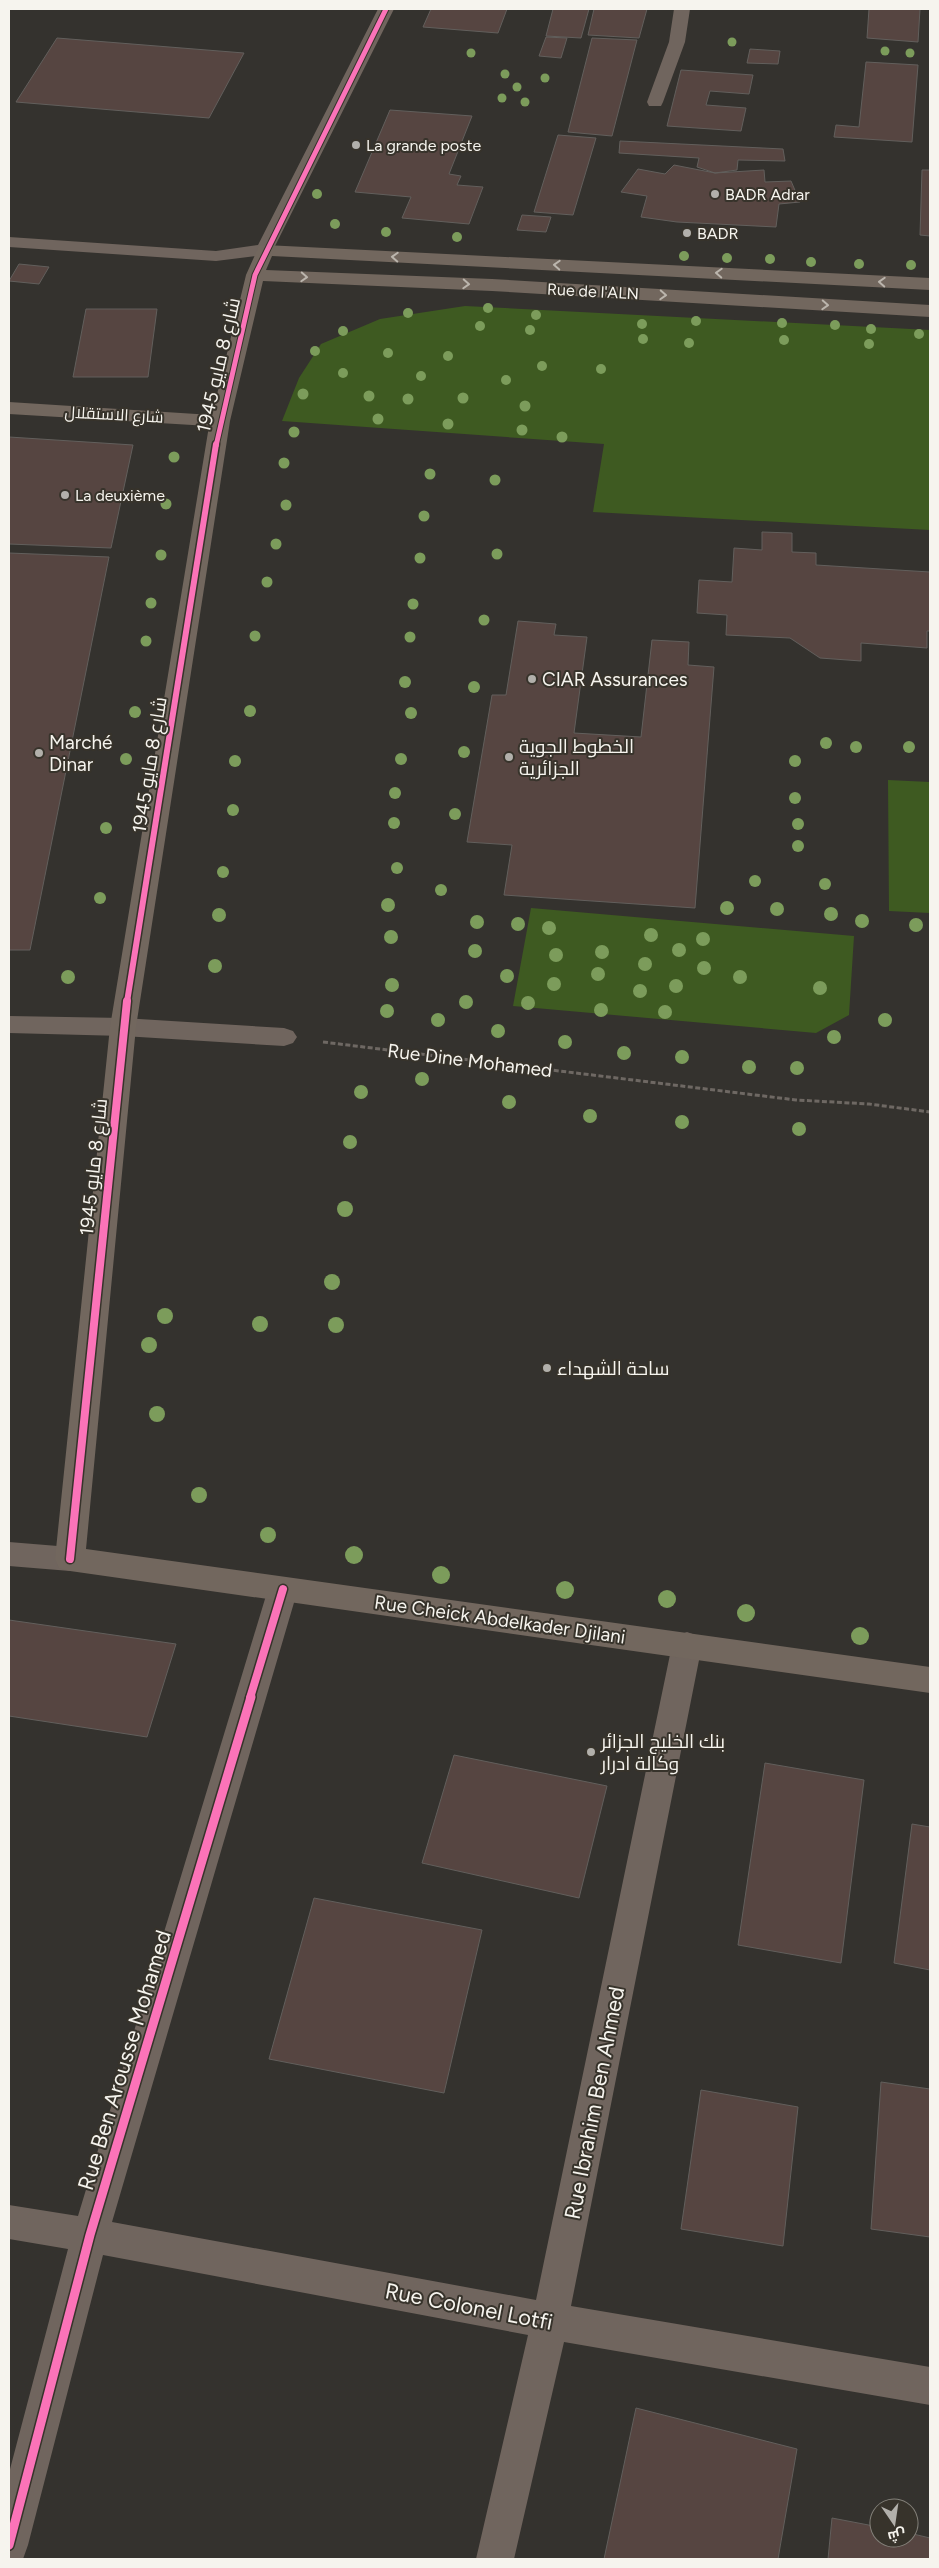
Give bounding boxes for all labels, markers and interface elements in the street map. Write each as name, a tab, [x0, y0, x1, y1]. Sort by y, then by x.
place label: La grande poste	[366, 136, 482, 155]
marker: La grande poste	[350, 139, 362, 151]
place label: BADR Adrar	[725, 185, 810, 204]
marker: BADR Adrar	[709, 188, 721, 200]
place label: BADR	[697, 224, 739, 243]
marker: BADR	[681, 227, 693, 239]
one-way arrow	[390, 251, 398, 262]
one-way arrow	[553, 260, 560, 270]
one-way arrow	[715, 268, 723, 279]
one-way arrow	[300, 271, 308, 282]
one-way arrow	[877, 276, 885, 287]
one-way arrow	[462, 278, 470, 289]
street label: Rue de l'ALN	[547, 280, 639, 303]
one-way arrow	[659, 290, 667, 301]
street label: شارع 8 مايو 1945	[192, 295, 247, 435]
one-way arrow	[822, 299, 830, 310]
street label: شارع الاستقلال	[64, 402, 164, 429]
place label: La deuxième	[75, 486, 165, 505]
marker: La deuxième	[59, 489, 71, 501]
place label: CIAR Assurances	[542, 668, 688, 691]
marker: CIAR Assurances	[526, 673, 538, 685]
street label: شارع 8 مايو 1945	[127, 695, 174, 835]
place label: Marché Dinar	[49, 731, 112, 776]
place label: الخطوط الجوية الجزائرية	[519, 735, 634, 780]
marker: Marché Dinar	[33, 747, 45, 759]
marker: الخطوط الجوية الجزائرية	[503, 751, 515, 763]
street label: Rue Dine Mohamed	[386, 1039, 554, 1082]
street label: شارع 8 مايو 1945	[75, 1097, 114, 1237]
place label: ساحة الشهداء	[557, 1357, 669, 1380]
marker: ساحة الشهداء	[541, 1362, 553, 1374]
street label: Rue Cheick Abdelkader Djilani	[373, 1590, 627, 1649]
place label: بنك الخليج الجزائر وكالة ادرار	[600, 1730, 725, 1775]
marker: بنك الخليج الجزائر وكالة ادرار	[585, 1746, 597, 1758]
street label: Rue Ben Arousse Mohamed	[72, 1927, 177, 2193]
street label: Rue Ibrahim Ben Ahmed	[559, 1984, 630, 2222]
street label: Rue Colonel Lotfi	[383, 2277, 555, 2336]
north arrow	[869, 2498, 919, 2548]
text: ش	[886, 2525, 907, 2545]

